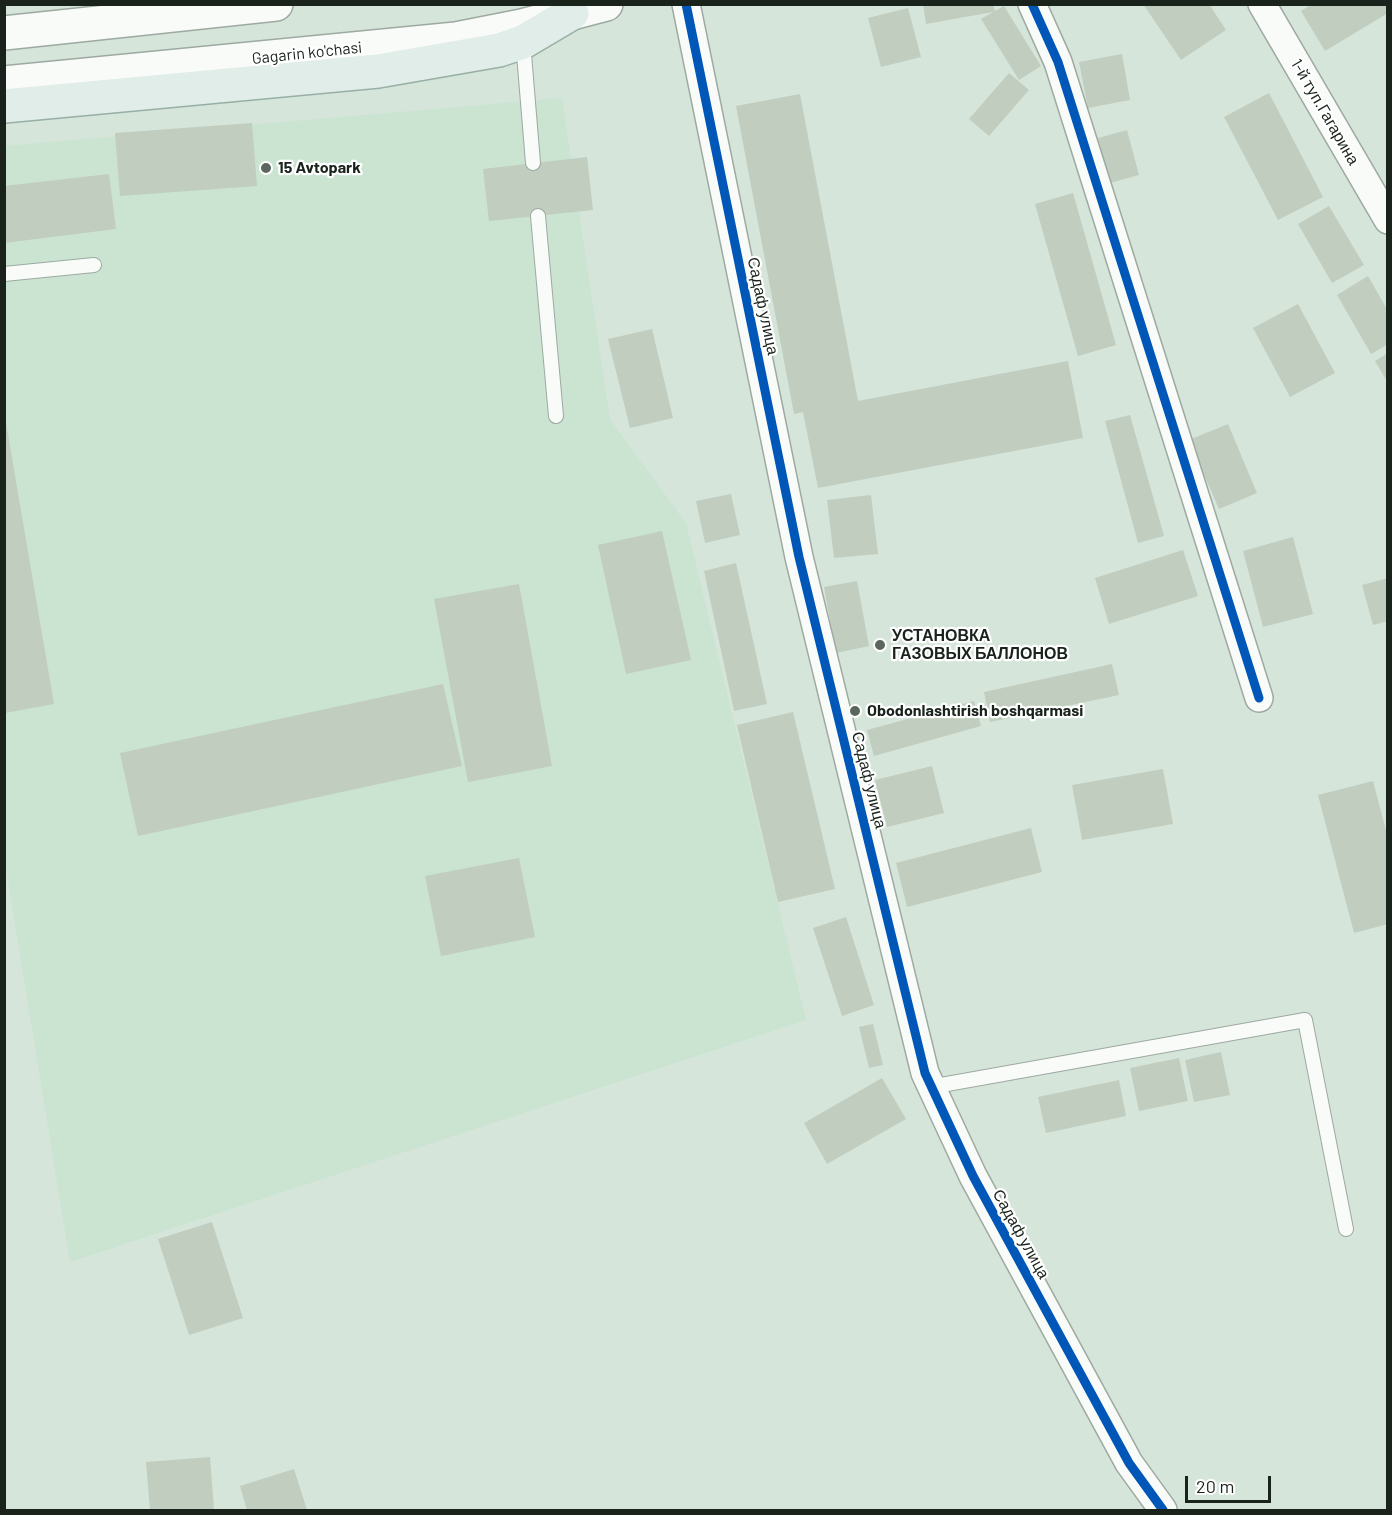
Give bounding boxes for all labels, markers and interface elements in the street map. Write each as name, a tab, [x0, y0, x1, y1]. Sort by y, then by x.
street label: Gagarin ko'chasi	[251, 38, 363, 68]
street label: 1-й туп.Гагарина	[1287, 56, 1363, 168]
place label: 15 Avtopark	[278, 158, 361, 178]
marker: 15 Avtopark	[259, 161, 273, 175]
street label: Садаф улица	[743, 255, 783, 357]
place label: УСТАНОВКА ГАЗОВЫХ БАЛЛОНОВ	[892, 626, 1068, 664]
marker: УСТАНОВКА ГАЗОВЫХ БАЛЛОНОВ	[873, 638, 887, 652]
place label: Obodonlashtirish boshqarmasi	[867, 701, 1083, 721]
marker: Obodonlashtirish boshqarmasi	[848, 704, 862, 718]
street label: Садаф улица	[848, 730, 890, 830]
street label: Садаф улица	[989, 1186, 1053, 1282]
scale bar	[1188, 1464, 1274, 1502]
text: 20 m	[1196, 1475, 1234, 1497]

